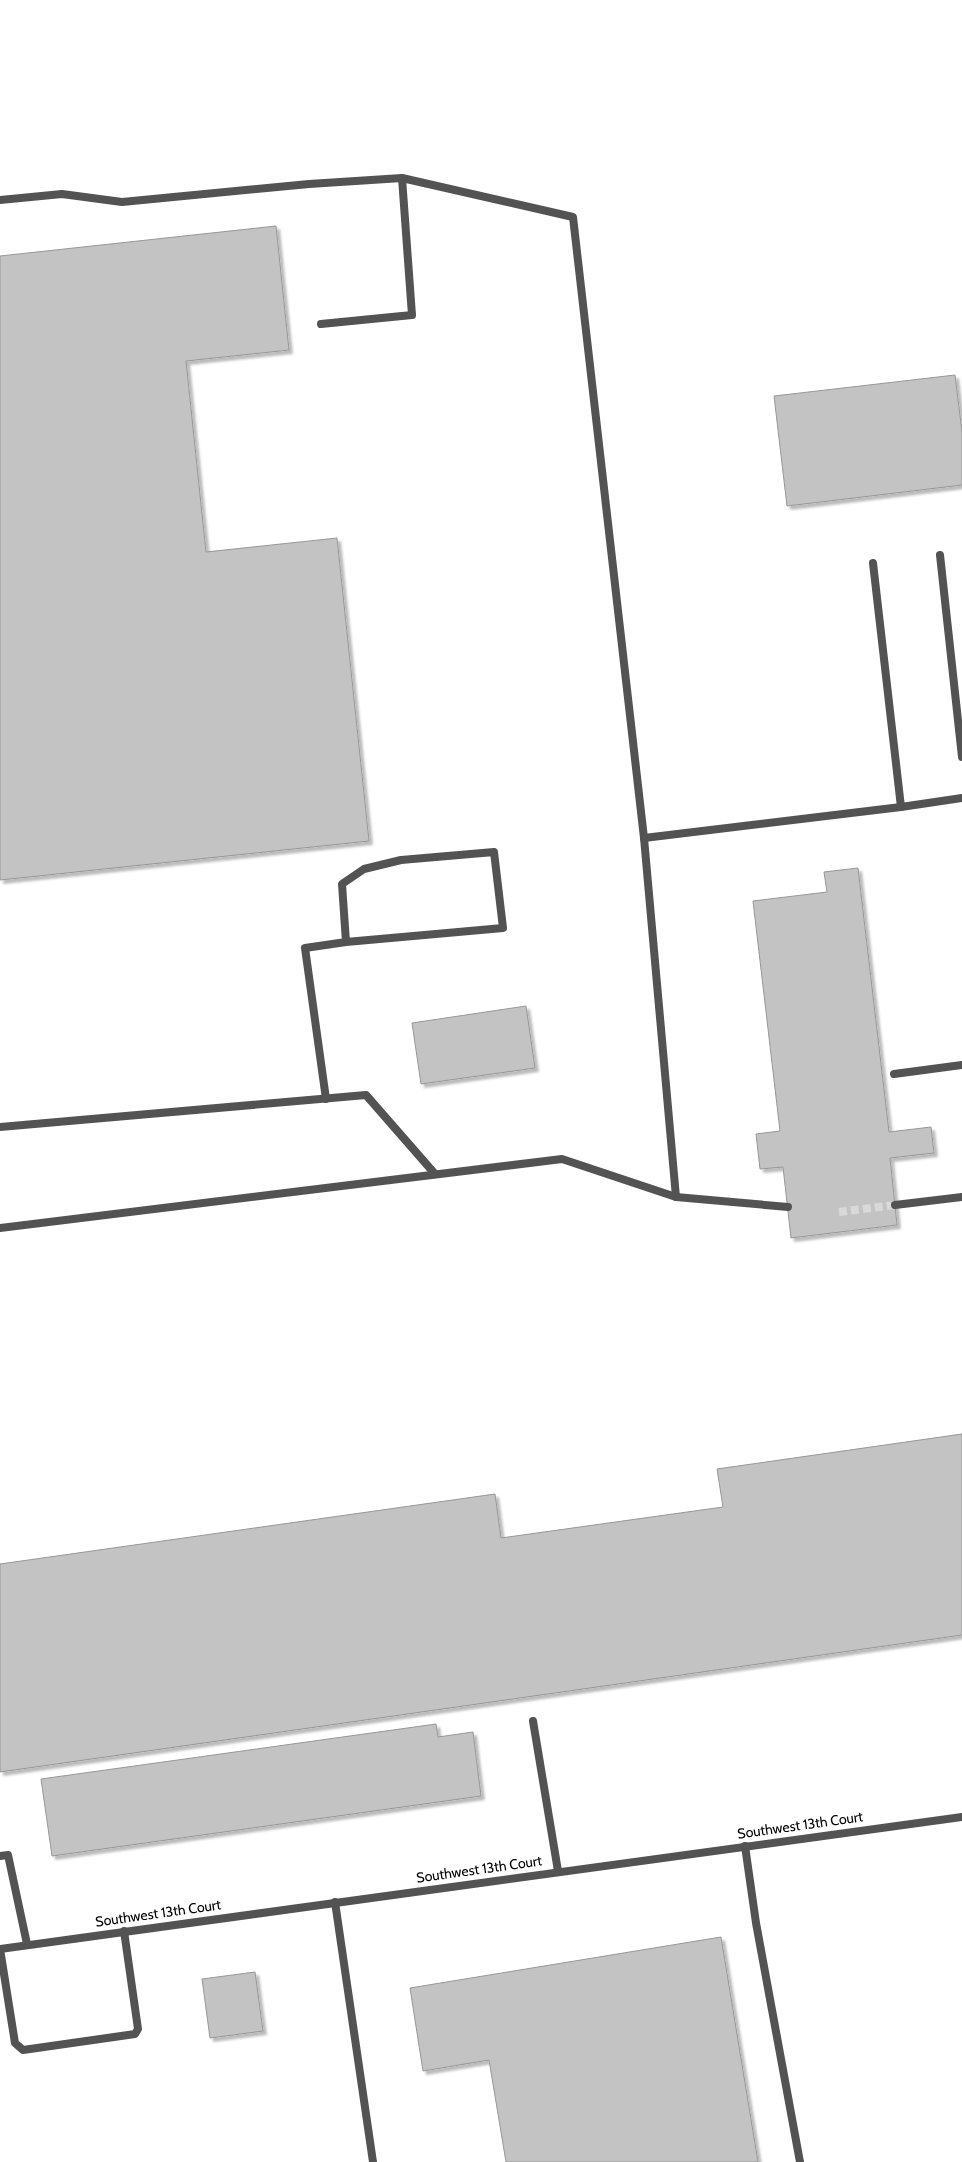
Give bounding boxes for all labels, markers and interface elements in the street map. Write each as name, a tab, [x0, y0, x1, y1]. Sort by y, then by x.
street label: Southwest 13th Court	[736, 1807, 864, 1843]
street label: Southwest 13th Court	[415, 1851, 543, 1887]
street label: Southwest 13th Court	[94, 1895, 222, 1931]

